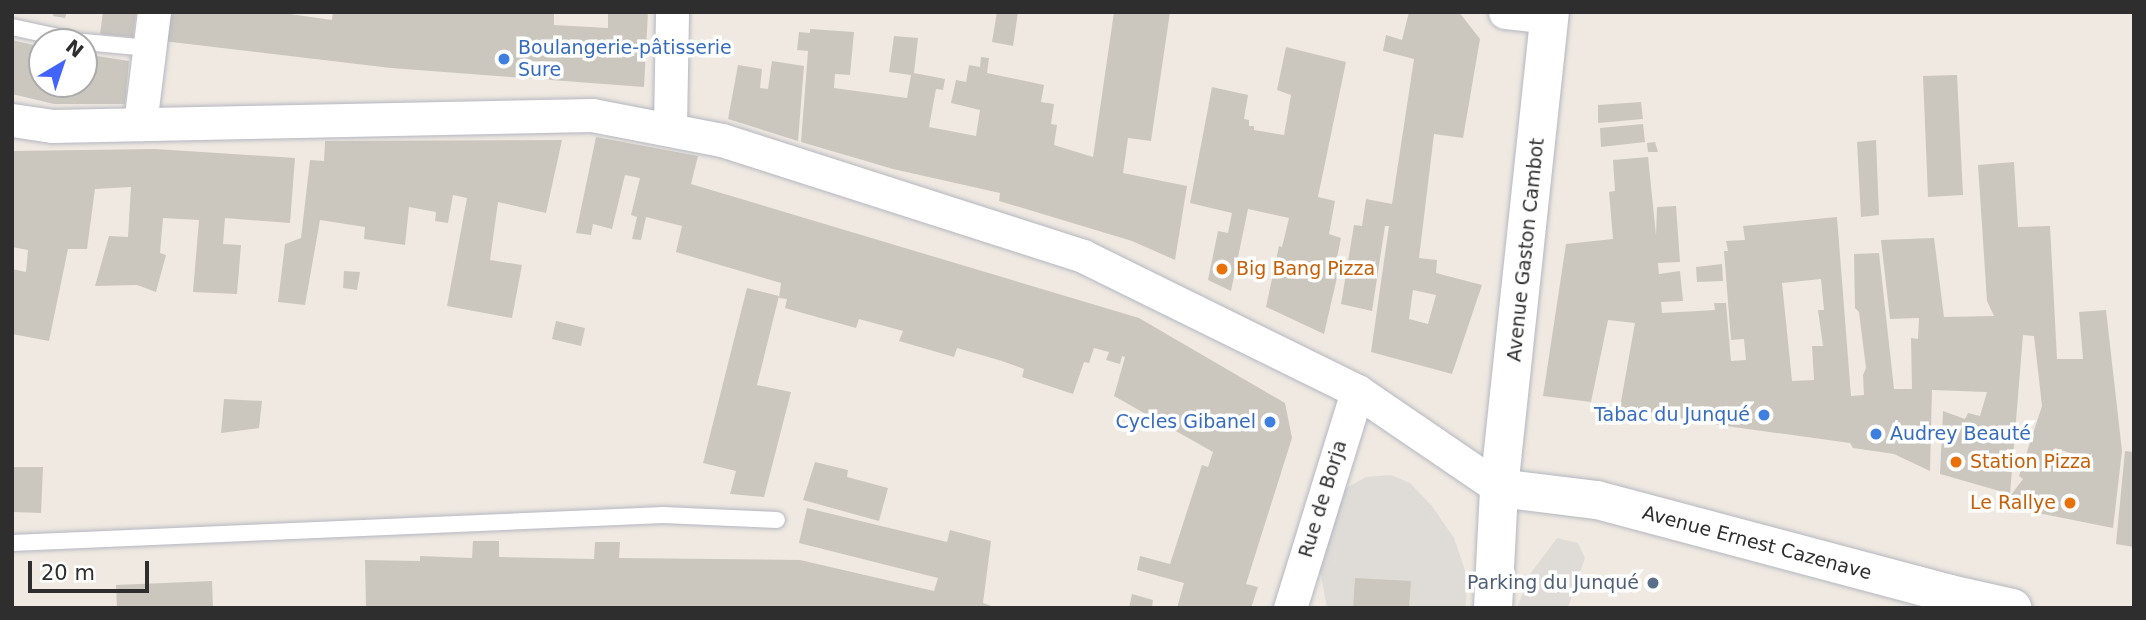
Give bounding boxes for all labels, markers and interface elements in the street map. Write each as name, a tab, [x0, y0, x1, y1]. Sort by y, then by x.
north arrow	[28, 28, 98, 98]
text: N	[62, 35, 88, 62]
place label: Boulangerie-pâtisserie Sure	[518, 37, 732, 81]
marker: Boulangerie-pâtisserie Sure	[496, 51, 512, 67]
street label: Avenue Gaston Cambot	[1503, 137, 1549, 363]
place label: Big Bang Pizza	[1236, 258, 1375, 280]
marker: Big Bang Pizza	[1214, 261, 1230, 277]
place label: Tabac du Junqué	[1594, 404, 1750, 426]
marker: Tabac du Junqué	[1756, 407, 1772, 423]
place label: Cycles Gibanel	[1115, 411, 1256, 433]
marker: Cycles Gibanel	[1262, 414, 1278, 430]
place label: Audrey Beauté	[1890, 423, 2031, 445]
marker: Audrey Beauté	[1868, 426, 1884, 442]
street label: Rue de Borja	[1294, 438, 1352, 560]
place label: Station Pizza	[1970, 451, 2091, 473]
marker: Station Pizza	[1948, 454, 1964, 470]
place label: Le Rallye	[1970, 492, 2056, 514]
marker: Le Rallye	[2062, 495, 2078, 511]
street label: Avenue Ernest Cazenave	[1640, 501, 1874, 585]
scale bar	[32, 546, 152, 590]
text: 20 m	[41, 561, 95, 585]
place label: Parking du Junqué	[1467, 572, 1639, 594]
marker: Parking du Junqué	[1645, 575, 1661, 591]

